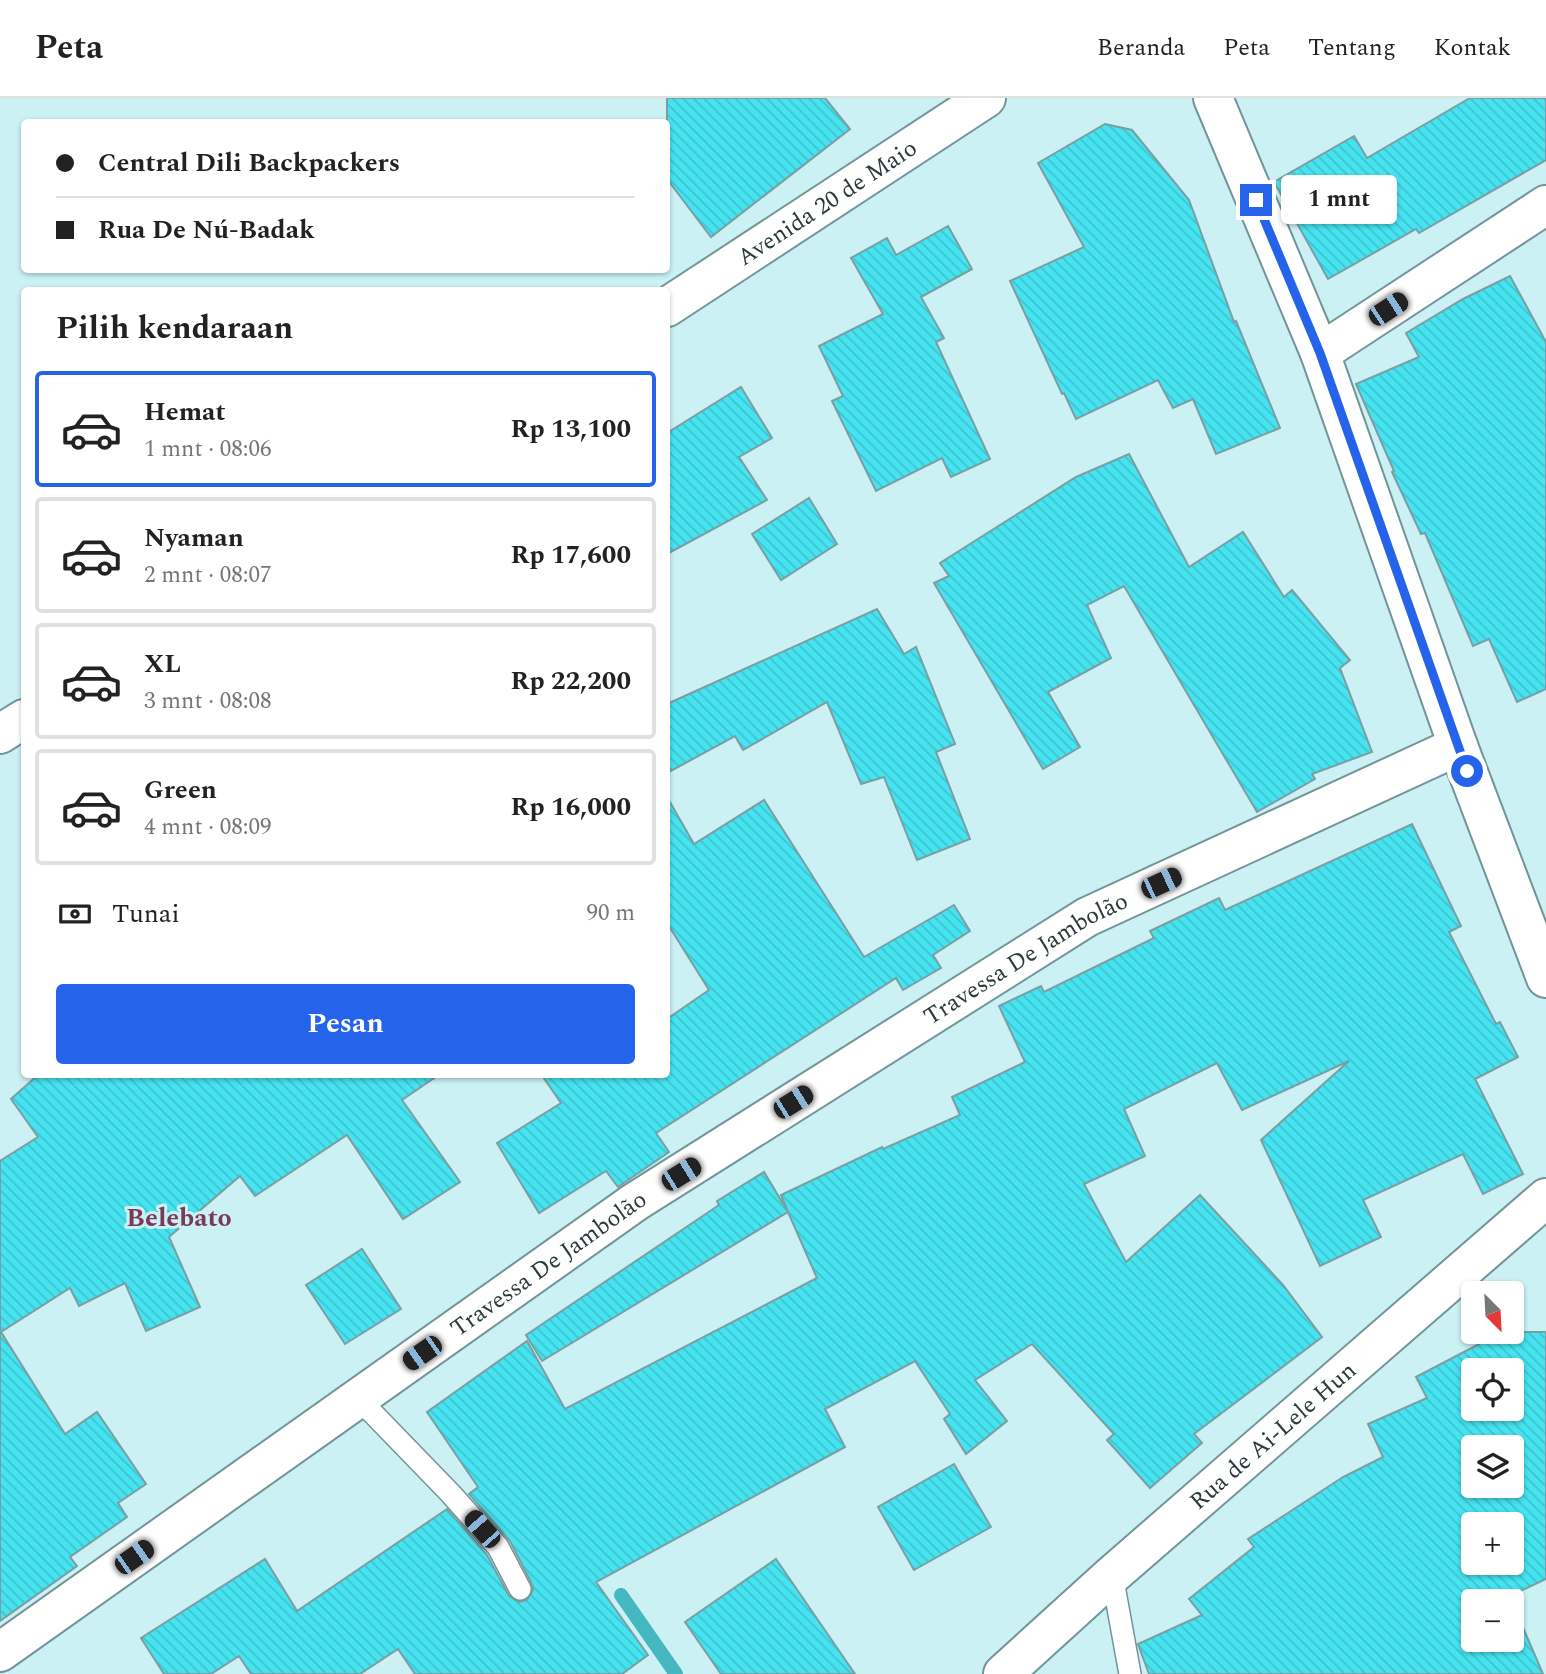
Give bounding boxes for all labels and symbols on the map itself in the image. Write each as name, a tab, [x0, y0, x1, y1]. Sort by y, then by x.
street label: Avenida 20 de Maio	[730, 131, 925, 276]
callout: 1 mnt	[1280, 176, 1396, 224]
route end	[1240, 184, 1272, 216]
car	[1365, 289, 1412, 329]
route start	[1451, 755, 1483, 787]
car	[1138, 865, 1185, 901]
street label: Travessa De Jambolão	[917, 883, 1134, 1035]
car	[770, 1082, 817, 1122]
car	[658, 1154, 705, 1194]
street label: Travessa De Jambolão	[443, 1182, 654, 1347]
district label: Belebato	[126, 1198, 232, 1238]
north arrow	[1461, 1281, 1524, 1344]
car	[399, 1332, 446, 1374]
street label: Rua de Ai-Lele Hun	[1182, 1353, 1365, 1519]
car	[461, 1506, 504, 1552]
car	[111, 1536, 158, 1578]

